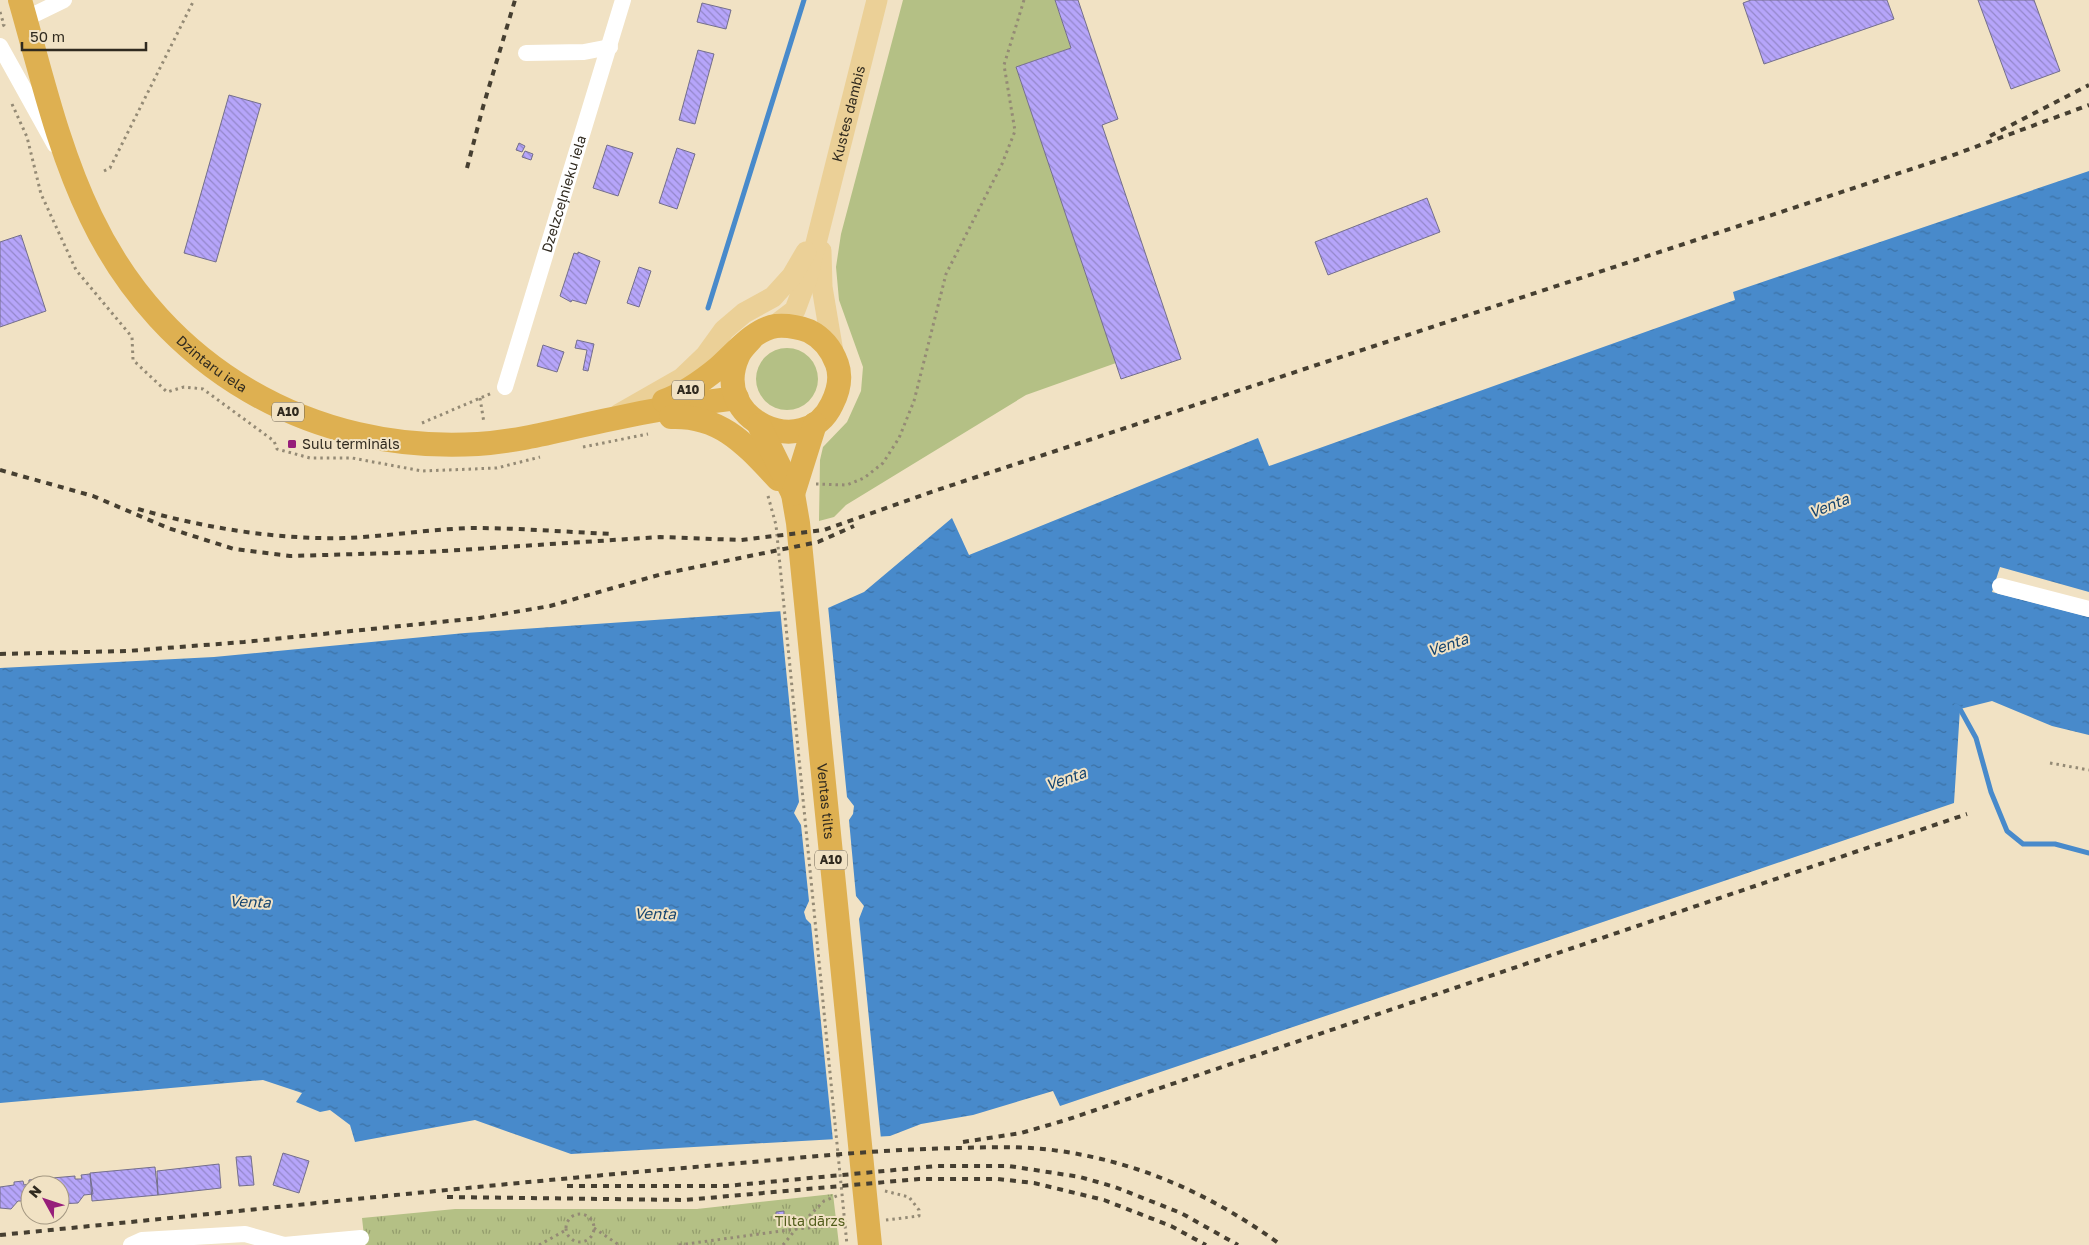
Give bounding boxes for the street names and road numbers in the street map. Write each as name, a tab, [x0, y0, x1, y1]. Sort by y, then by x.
street label: Kustes dambis	[828, 64, 868, 164]
street label: Dzelzceļnieku iela	[538, 133, 589, 254]
street label: Dzintaru iela	[173, 331, 250, 396]
road number: A10	[672, 380, 704, 400]
road number: A10	[272, 402, 304, 422]
street label: Ventas tilts	[814, 762, 838, 840]
road number: A10	[815, 850, 847, 870]

